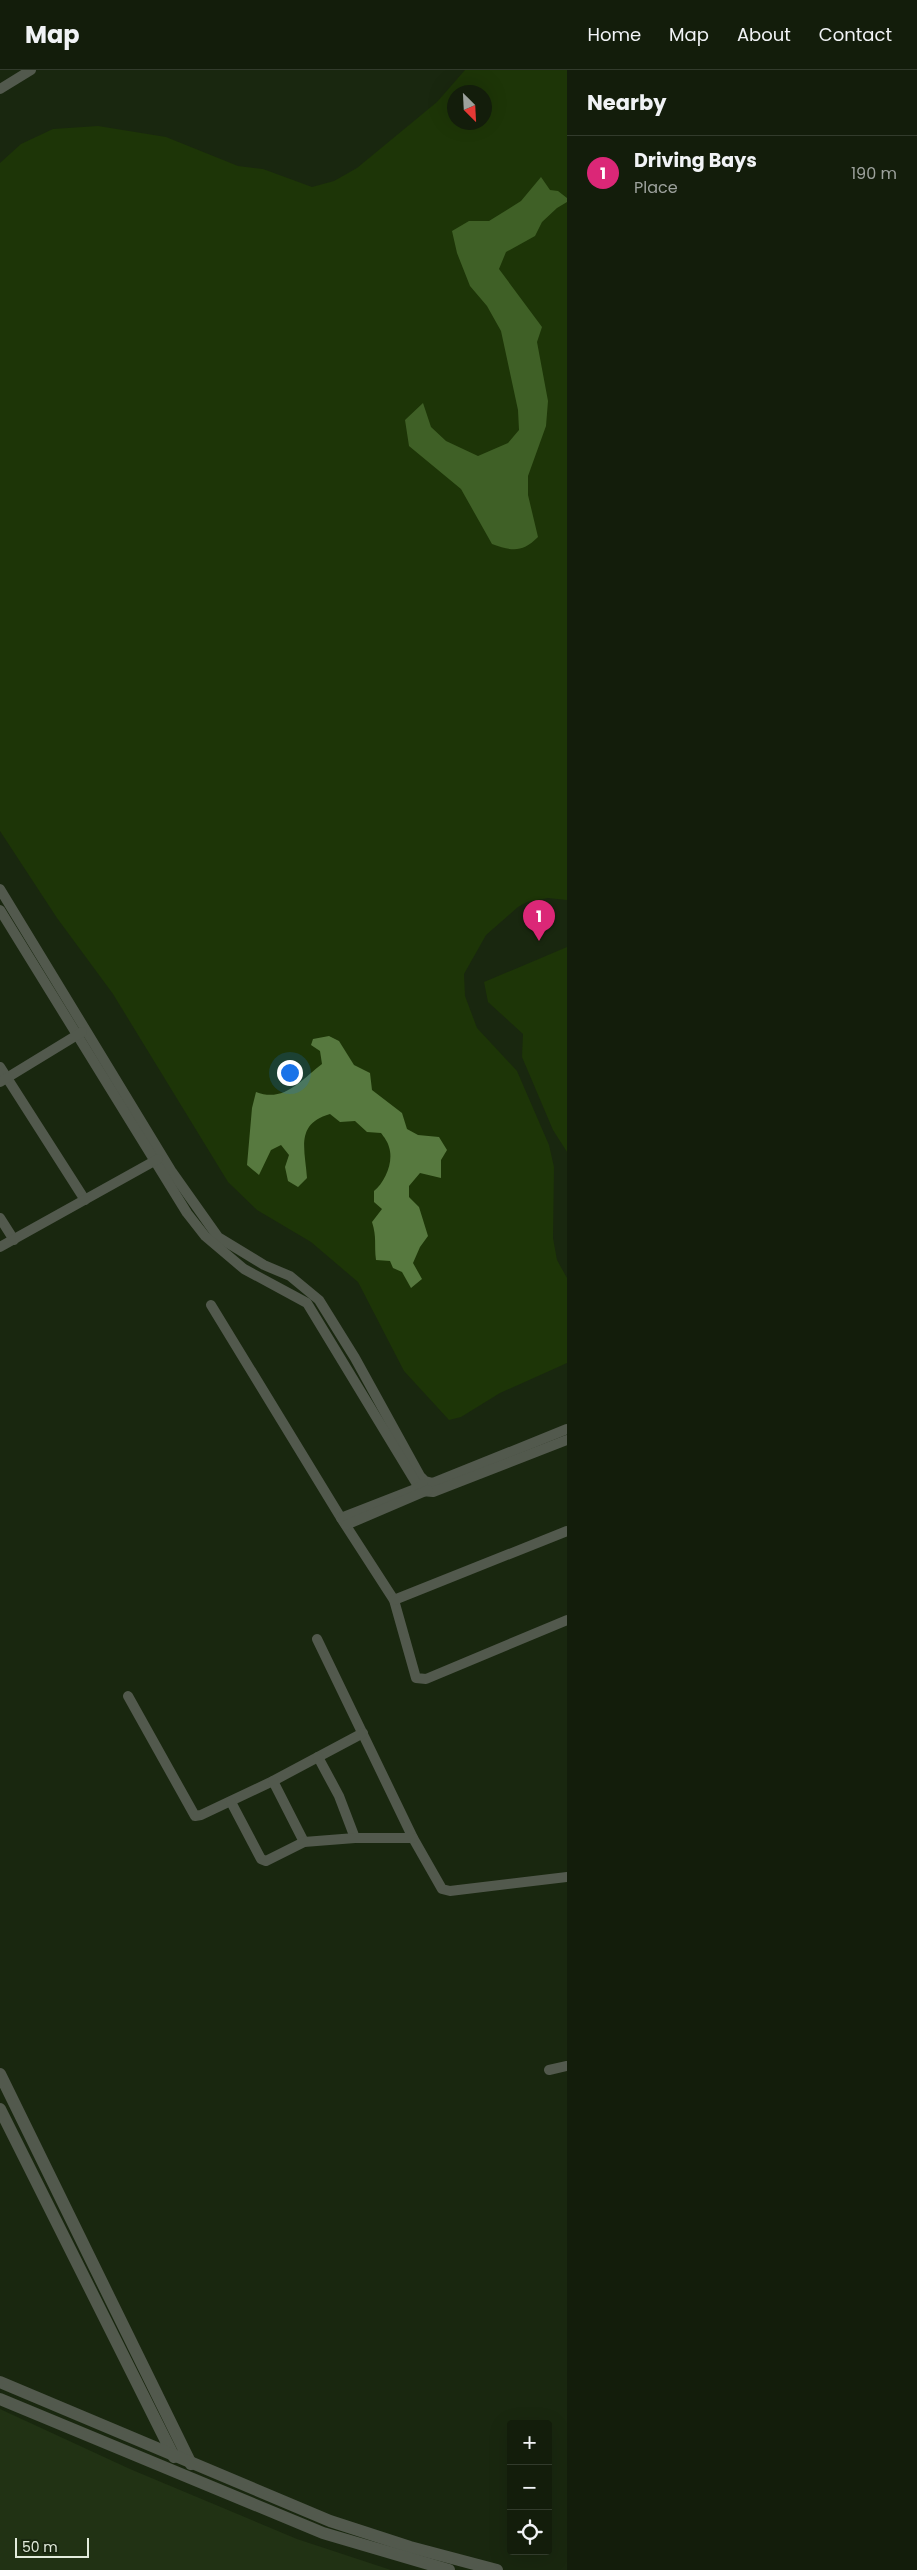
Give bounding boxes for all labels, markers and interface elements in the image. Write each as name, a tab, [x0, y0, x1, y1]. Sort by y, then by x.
text: Map	[25, 18, 80, 51]
text: Home	[587, 22, 641, 47]
text: Map	[669, 22, 709, 47]
text: About	[737, 22, 791, 47]
text: Contact	[819, 22, 892, 47]
north arrow	[447, 85, 492, 130]
text: Nearby	[587, 88, 667, 117]
text: Driving Bays	[634, 147, 757, 174]
text: 1	[600, 162, 606, 185]
text: 190 m	[851, 162, 897, 185]
text: Place	[634, 176, 678, 199]
pin: 1	[523, 900, 555, 941]
your location	[277, 1060, 303, 1086]
map controls	[507, 2420, 552, 2555]
button: +	[507, 2420, 552, 2465]
button: −	[507, 2465, 552, 2510]
button: locate	[507, 2510, 552, 2555]
scale bar	[15, 2535, 89, 2558]
text: 50 m	[22, 2537, 58, 2557]

